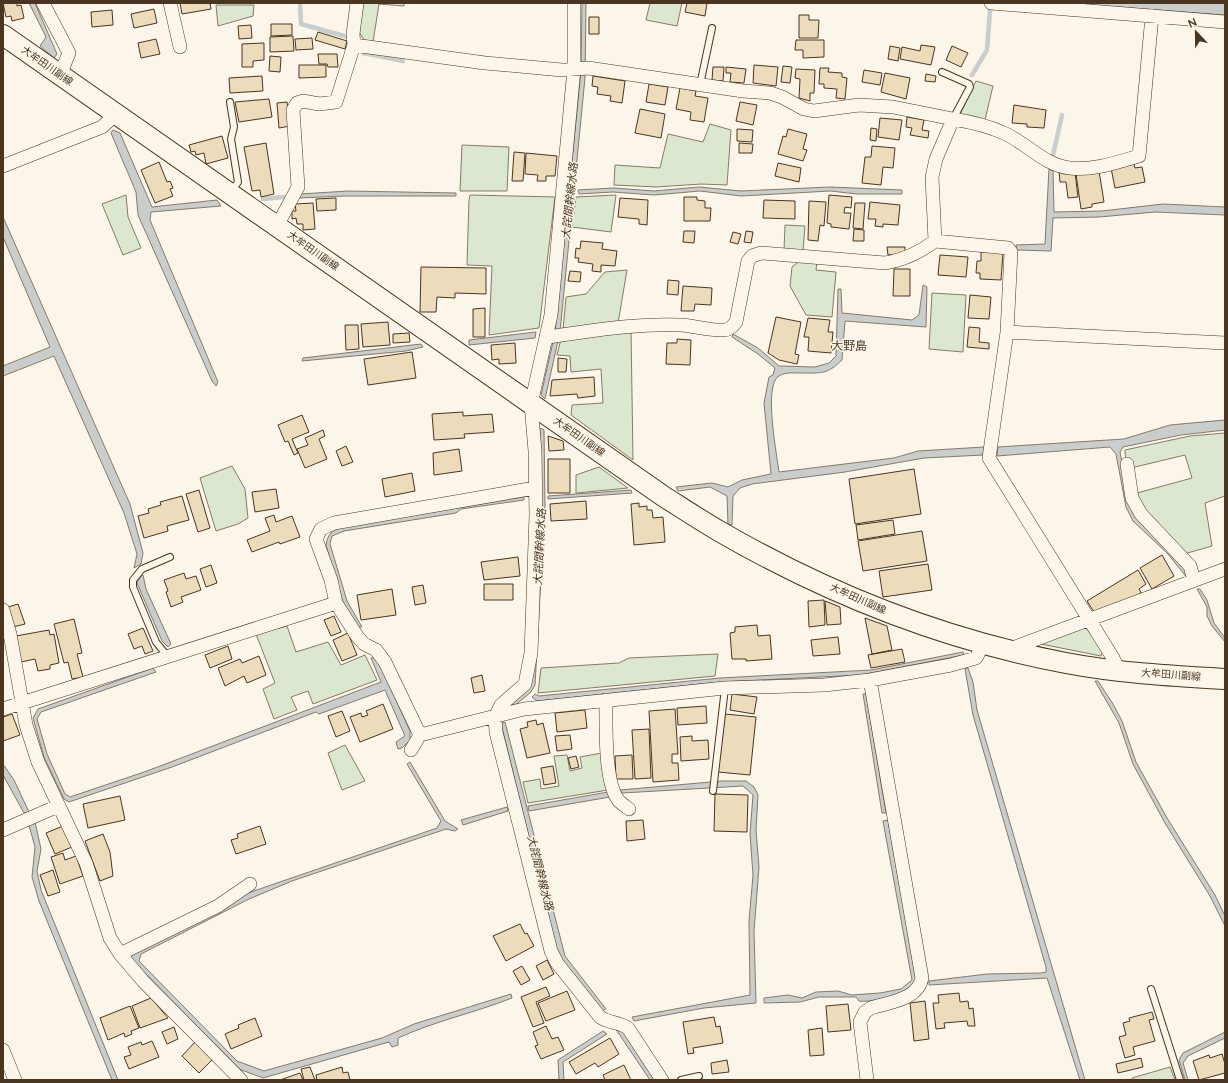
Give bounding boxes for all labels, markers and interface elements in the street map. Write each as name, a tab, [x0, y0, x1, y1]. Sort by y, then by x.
north arrow	[1176, 12, 1216, 52]
text: N	[1186, 15, 1199, 32]
street label: 大牟田川副線	[18, 43, 76, 89]
water label: 大詫間幹線水路	[559, 161, 582, 240]
street label: 大牟田川副線	[284, 228, 342, 274]
district label: 大野島	[831, 338, 867, 354]
street label: 大牟田川副線	[550, 414, 608, 460]
water label: 大詫間幹線水路	[530, 507, 550, 586]
street label: 大牟田川副線	[828, 580, 888, 618]
street label: 大牟田川副線	[1141, 666, 1201, 684]
water label: 大詫間幹線水路	[523, 834, 557, 913]

